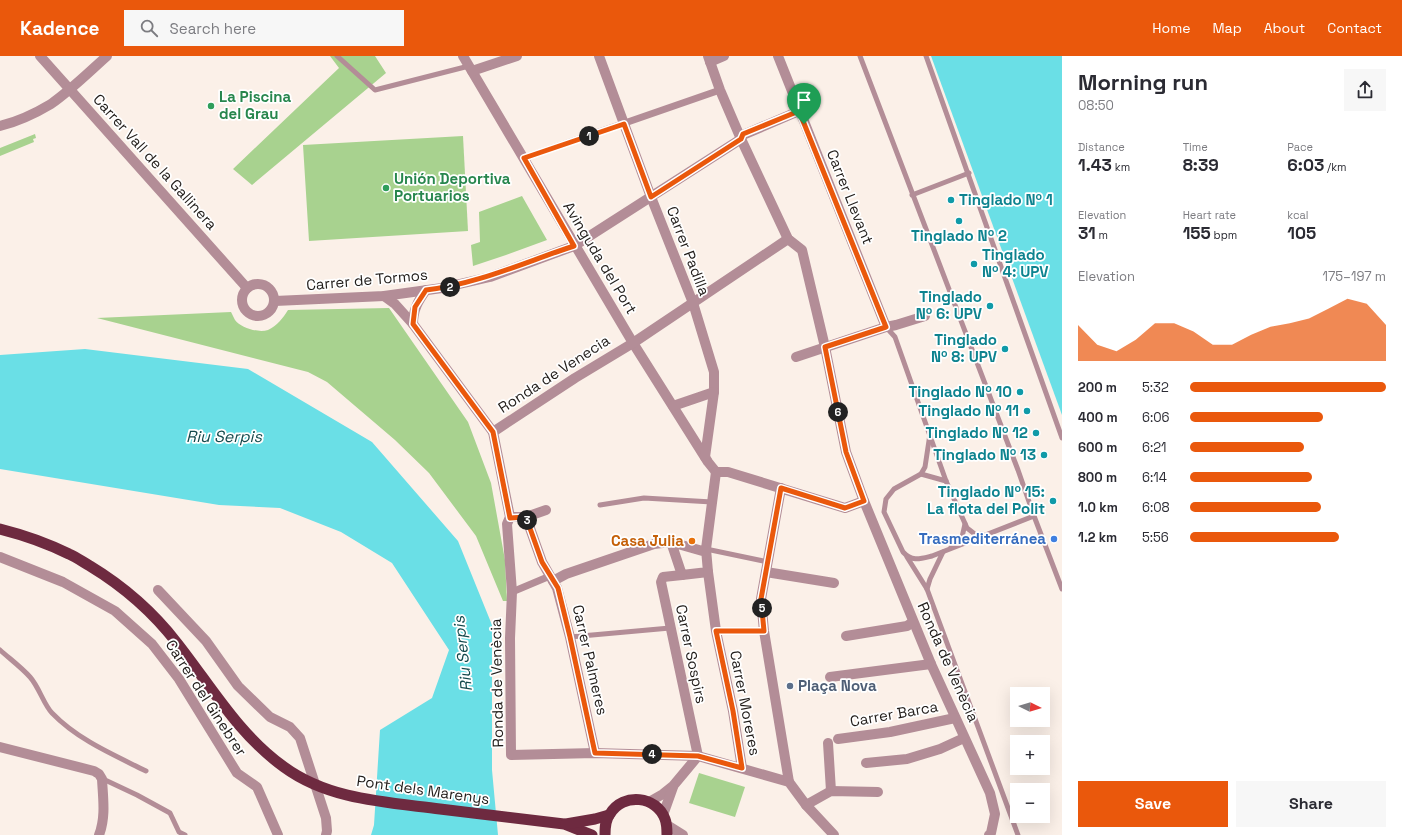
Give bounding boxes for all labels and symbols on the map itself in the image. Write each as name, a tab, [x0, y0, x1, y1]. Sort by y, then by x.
pin	[787, 83, 821, 124]
place label: La Piscina del Grau	[219, 87, 292, 123]
street label: Carrer Vall de la Gallinera	[89, 90, 222, 234]
marker: La Piscina del Grau	[206, 101, 216, 111]
pin: 1	[579, 126, 599, 146]
street label: Carrer Llevant	[823, 147, 878, 247]
place label: Unión Deportiva Portuarios	[394, 169, 511, 205]
marker: Unión Deportiva Portuarios	[381, 183, 391, 193]
place label: Tinglado Nº 1	[959, 190, 1053, 209]
marker: Tinglado Nº 1	[946, 195, 956, 205]
street label: Avinguda del Port	[559, 198, 642, 317]
street label: Carrer Padilla	[663, 203, 714, 299]
marker: Tinglado Nº 2	[954, 216, 964, 226]
place label: Tinglado Nº 2	[911, 226, 1007, 245]
place label: Tinglado Nº 4: UPV	[982, 245, 1049, 281]
marker: Tinglado Nº 4: UPV	[969, 259, 979, 269]
street label: Carrer de Tormos	[305, 265, 429, 294]
pin: 2	[440, 277, 460, 297]
place label: Tinglado Nº 6: UPV	[916, 287, 982, 323]
marker: Tinglado Nº 6: UPV	[985, 301, 995, 311]
street label: Ronda de Venecia	[494, 330, 613, 417]
place label: Tinglado Nº 8: UPV	[931, 330, 997, 366]
marker: Tinglado Nº 8: UPV	[1000, 344, 1010, 354]
place label: Tinglado Nº 10	[909, 382, 1012, 401]
marker: Tinglado Nº 10	[1015, 387, 1025, 397]
place label: Tinglado Nº 11	[919, 401, 1019, 420]
pin: 6	[828, 402, 848, 422]
marker: Tinglado Nº 11	[1022, 406, 1032, 416]
place label: Tinglado Nº 12	[925, 423, 1028, 442]
water label: Riu Serpis	[186, 426, 262, 447]
marker: Tinglado Nº 12	[1031, 428, 1041, 438]
place label: Tinglado Nº 13	[933, 445, 1036, 464]
marker: Tinglado Nº 13	[1039, 450, 1049, 460]
place label: Tinglado Nº 15: La flota del Polit	[927, 482, 1045, 518]
marker: Tinglado Nº 15: La flota del Polit	[1048, 496, 1058, 506]
pin: 3	[517, 510, 537, 530]
place label: Trasmediterránea	[919, 529, 1046, 548]
place label: Casa Julia	[611, 531, 684, 550]
marker: Trasmediterránea	[1049, 534, 1059, 544]
marker: Casa Julia	[687, 536, 697, 546]
pin: 5	[752, 598, 772, 618]
street label: Ronda de Venècia	[913, 599, 984, 725]
street label: Carrer Palmeres	[569, 603, 612, 717]
street label: Carrer Sospirs	[672, 603, 711, 705]
water label: Riu Serpis	[448, 615, 477, 693]
street label: Ronda de Venècia	[486, 618, 507, 748]
street label: Carrer del Ginebrer	[162, 636, 251, 760]
street label: Carrer Moreres	[726, 649, 765, 757]
place label: Plaça Nova	[798, 676, 877, 695]
marker: Plaça Nova	[785, 681, 795, 691]
north arrow	[1010, 687, 1050, 727]
street label: Carrer Barca	[848, 696, 940, 731]
pin: 4	[642, 744, 662, 764]
street label: Pont dels Marenys	[356, 771, 491, 808]

